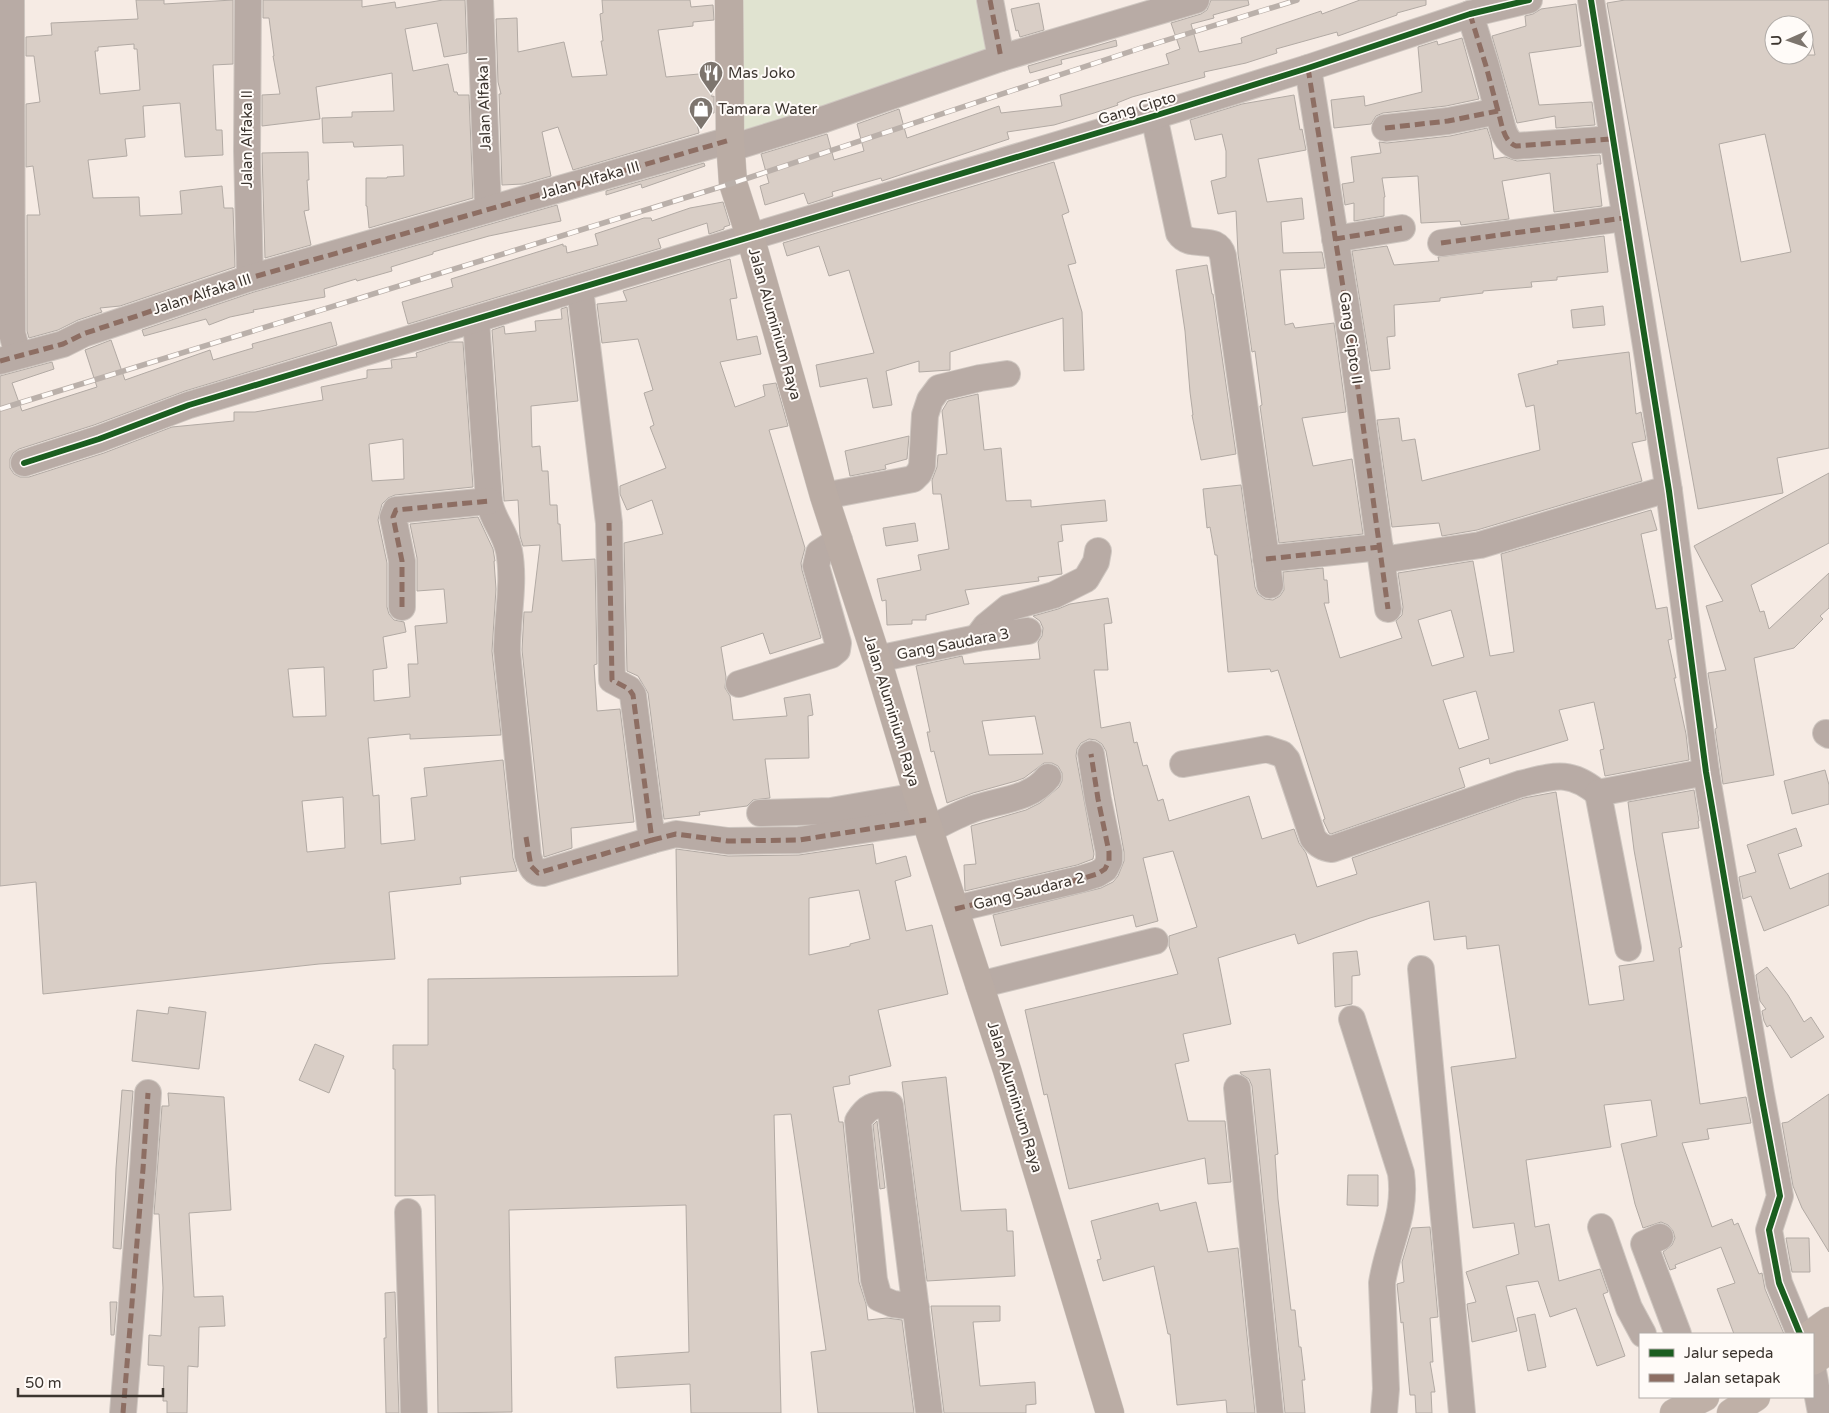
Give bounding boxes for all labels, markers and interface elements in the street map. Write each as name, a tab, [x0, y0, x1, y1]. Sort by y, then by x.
north arrow	[1764, 15, 1814, 65]
text: U	[1768, 35, 1785, 46]
street label: Jalan Alfaka I	[473, 57, 495, 151]
restaurant icon: Mas Joko	[698, 60, 724, 94]
place label: Mas Joko	[728, 64, 795, 82]
street label: Gang Cipto	[1096, 88, 1178, 128]
street label: Jalan Alfaka II	[238, 90, 256, 188]
shop icon: Tamara Water	[688, 96, 714, 130]
place label: Tamara Water	[718, 100, 818, 118]
street label: Jalan Alfaka III	[538, 157, 642, 203]
street label: Jalan Aluminium Raya	[745, 246, 805, 402]
street label: Jalan Alfaka III	[150, 270, 254, 318]
street label: Gang Cipto II	[1336, 291, 1366, 385]
street label: Gang Saudara 3	[895, 624, 1011, 664]
street label: Jalan Aluminium Raya	[860, 633, 924, 789]
street label: Gang Saudara 2	[971, 868, 1087, 914]
street label: Jalan Aluminium Raya	[983, 1019, 1047, 1175]
legend	[1639, 1333, 1814, 1398]
text: Jalur sepeda	[1684, 1344, 1773, 1362]
scale bar	[18, 1366, 162, 1398]
text: Jalan setapak	[1684, 1369, 1781, 1387]
text: 50 m	[25, 1374, 62, 1392]

